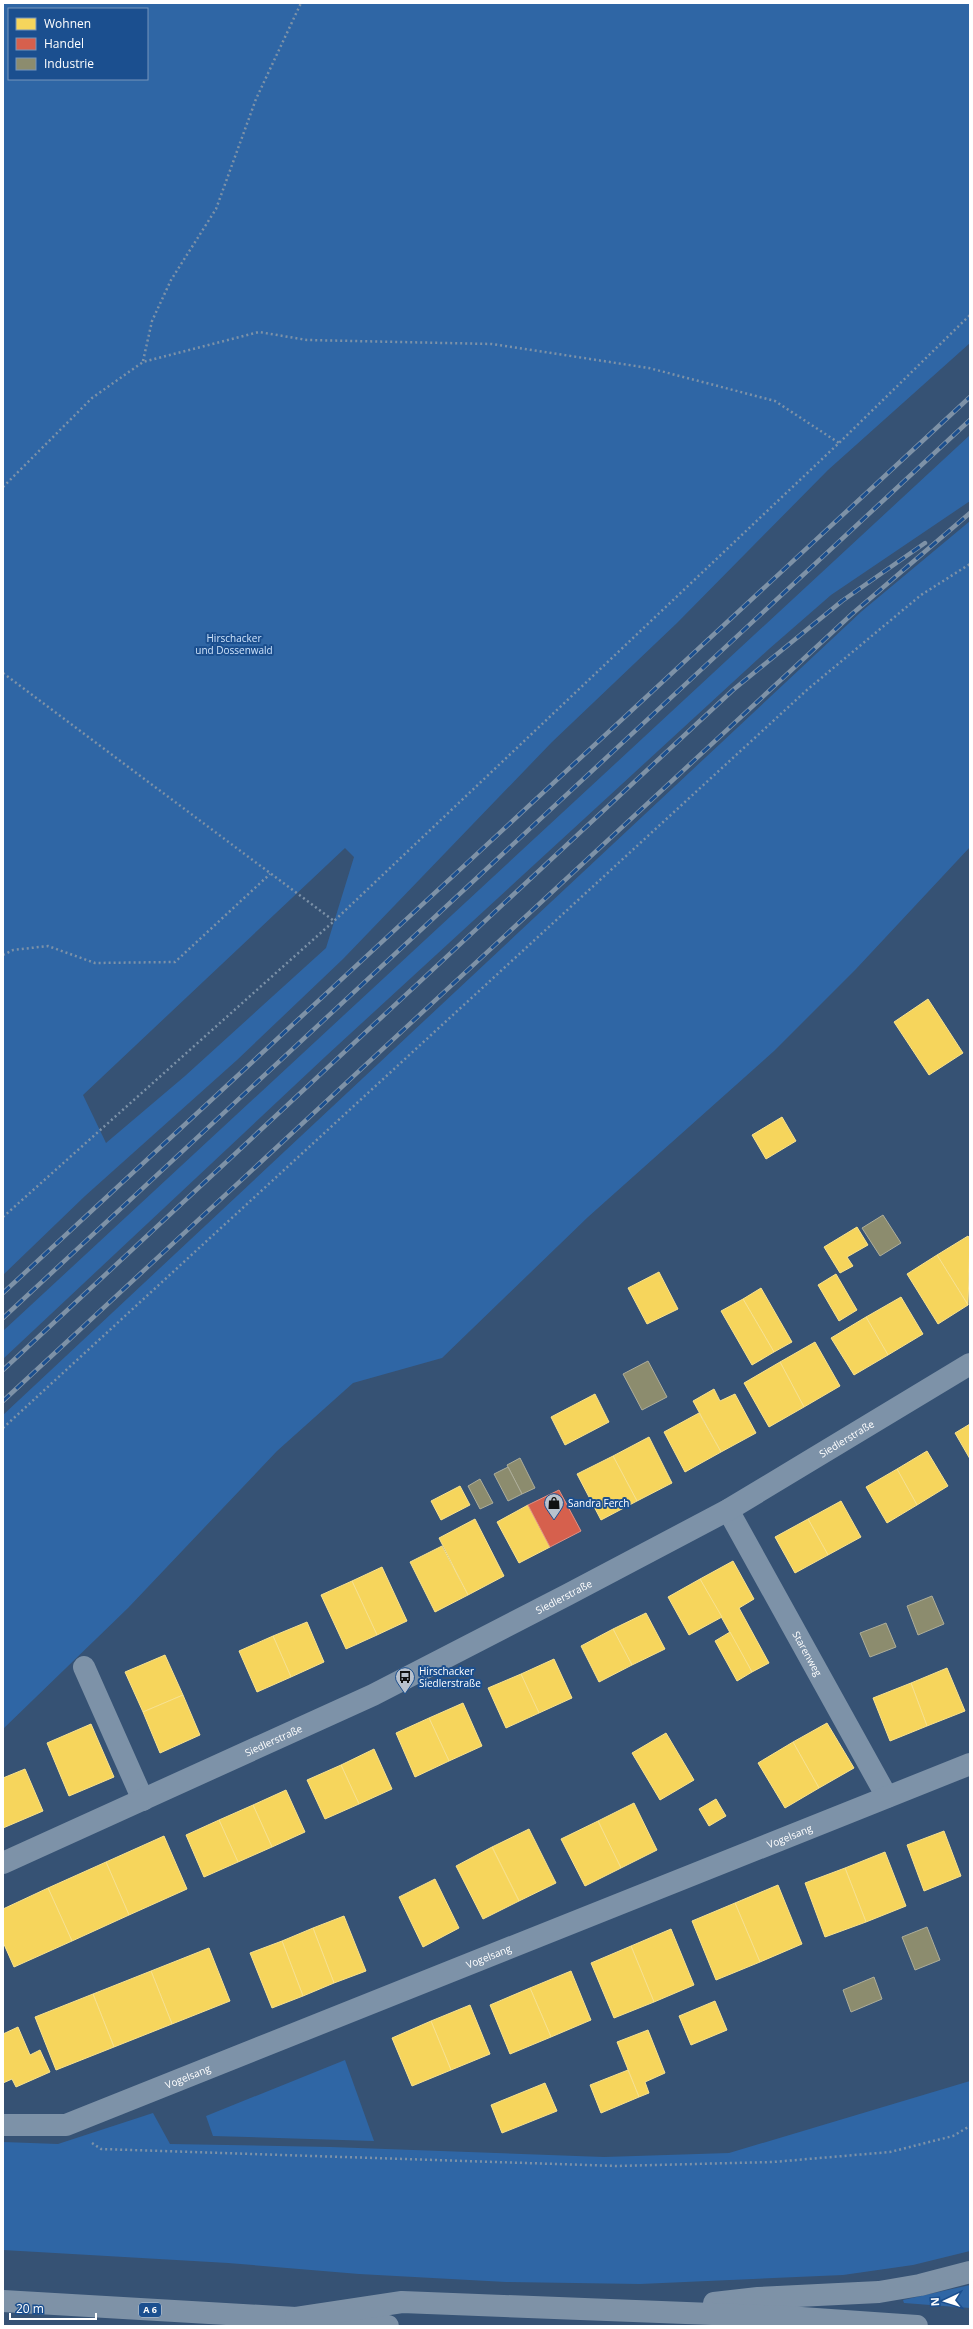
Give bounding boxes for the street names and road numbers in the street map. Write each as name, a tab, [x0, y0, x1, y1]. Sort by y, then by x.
street label: Siedlerstraße	[816, 1416, 877, 1461]
street label: Siedlerstraße	[533, 1576, 595, 1617]
street label: Starenweg	[789, 1629, 826, 1679]
street label: Siedlerstraße	[242, 1721, 305, 1759]
street label: Vogelsang	[765, 1821, 815, 1851]
street label: Vogelsang	[464, 1941, 514, 1972]
street label: Vogelsang	[163, 2061, 213, 2092]
road number: A 6	[139, 2303, 161, 2317]

